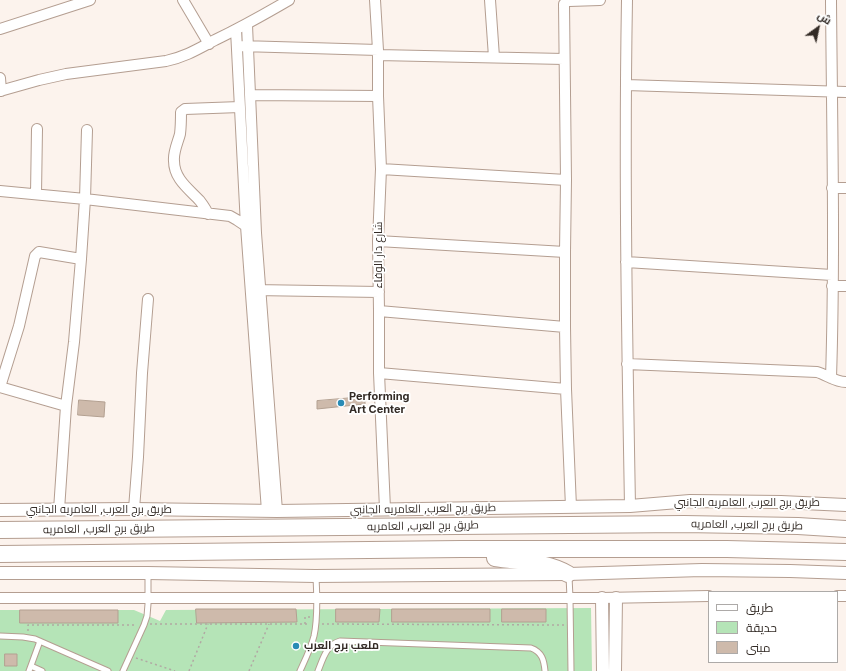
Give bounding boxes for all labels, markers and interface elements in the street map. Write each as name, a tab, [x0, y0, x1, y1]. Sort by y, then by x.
north arrow	[798, 8, 838, 48]
text: ش	[815, 8, 834, 28]
street label: شارع دار الوفاء	[372, 222, 386, 288]
place label: Performing Art Center	[349, 390, 410, 416]
marker: Performing Art Center	[336, 398, 346, 408]
street label: طريق برج العرب, العامريه الجانبي	[674, 496, 820, 510]
street label: طريق برج العرب, العامريه الجانبي	[350, 501, 496, 517]
street label: طريق برج العرب, العامريه الجانبي	[26, 503, 172, 517]
street label: طريق برج العرب, العامريه	[691, 517, 803, 533]
street label: طريق برج العرب, العامريه	[367, 518, 479, 534]
street label: طريق برج العرب, العامريه	[43, 521, 155, 537]
legend	[708, 591, 838, 663]
text: طريق	[746, 600, 773, 615]
text: حديقة	[746, 620, 777, 635]
place label: ملعب برج العرب	[304, 639, 379, 653]
text: مبنى	[746, 640, 771, 655]
marker: ملعب برج العرب	[291, 641, 301, 651]

